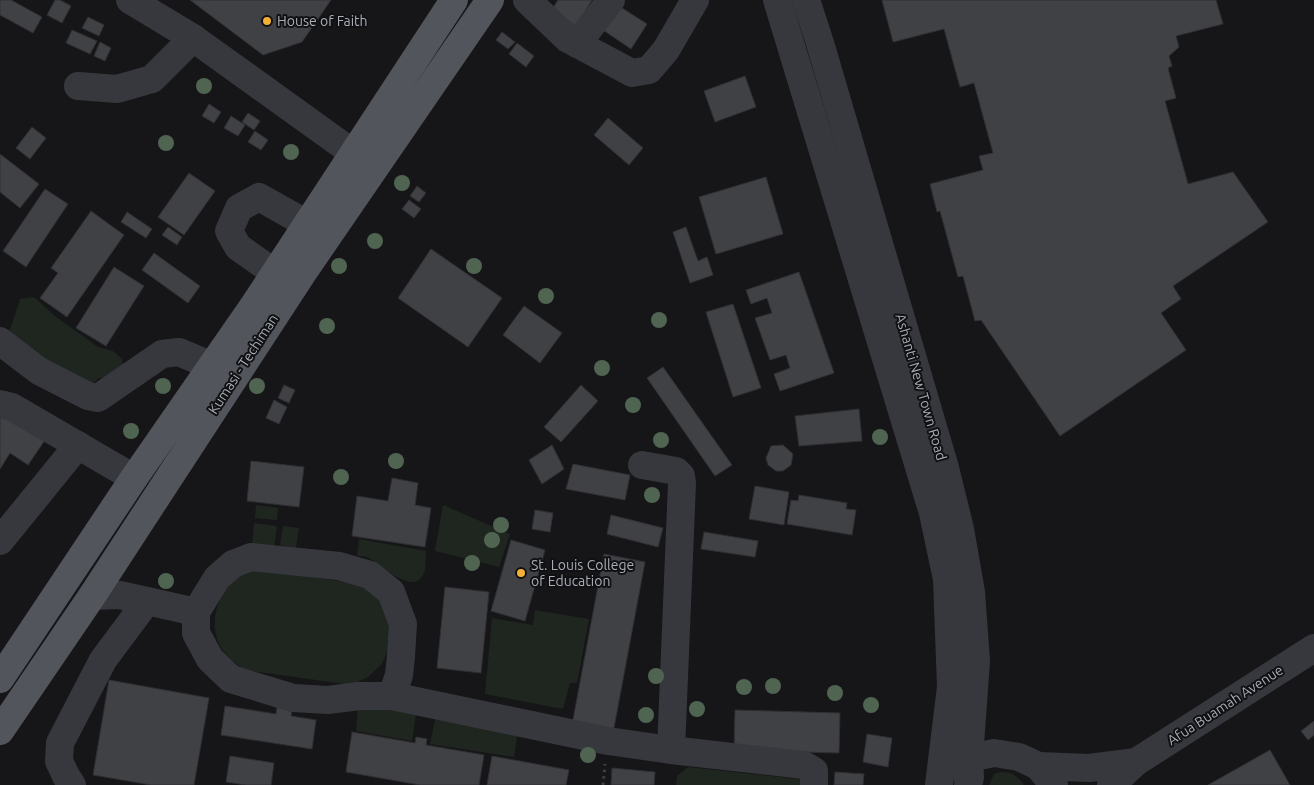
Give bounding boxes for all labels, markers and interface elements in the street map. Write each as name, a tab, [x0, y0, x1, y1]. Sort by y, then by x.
place label: House of Faith	[277, 13, 368, 29]
marker: House of Faith	[261, 15, 273, 27]
street label: Kumasi - Techiman	[205, 311, 281, 417]
street label: Ashanti New Town Road	[892, 312, 950, 462]
place label: St. Louis College of Education	[531, 557, 634, 589]
marker: St. Louis College of Education	[515, 567, 527, 579]
street label: Afua Buamah Avenue	[1164, 662, 1286, 748]

